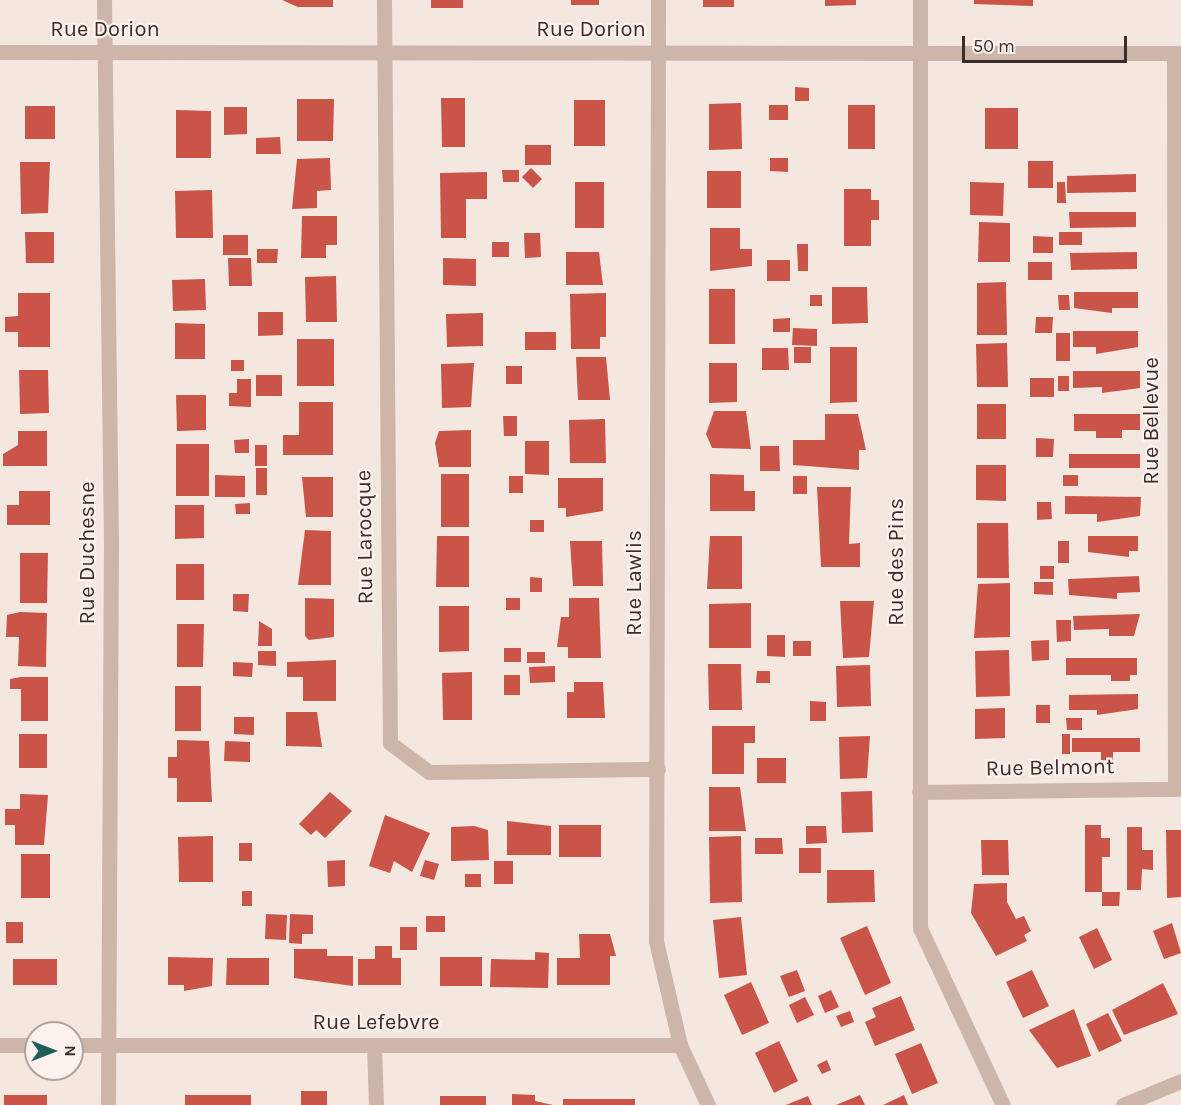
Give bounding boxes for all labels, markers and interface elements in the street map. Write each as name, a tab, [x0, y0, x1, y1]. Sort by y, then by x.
street label: Rue Dorion	[50, 17, 160, 43]
street label: Rue Dorion	[536, 17, 646, 43]
scale bar	[965, 24, 1130, 62]
text: 50 m	[973, 35, 1015, 57]
street label: Rue Bellevue	[1139, 357, 1165, 485]
street label: Rue Larocque	[351, 470, 379, 604]
street label: Rue Duchesne	[75, 481, 101, 625]
street label: Rue des Pins	[884, 498, 910, 626]
street label: Rue Lawlis	[622, 530, 648, 636]
street label: Rue Belmont	[985, 754, 1115, 782]
street label: Rue Lefebvre	[312, 1010, 440, 1036]
north arrow	[24, 1021, 84, 1081]
text: N	[61, 1045, 80, 1057]

